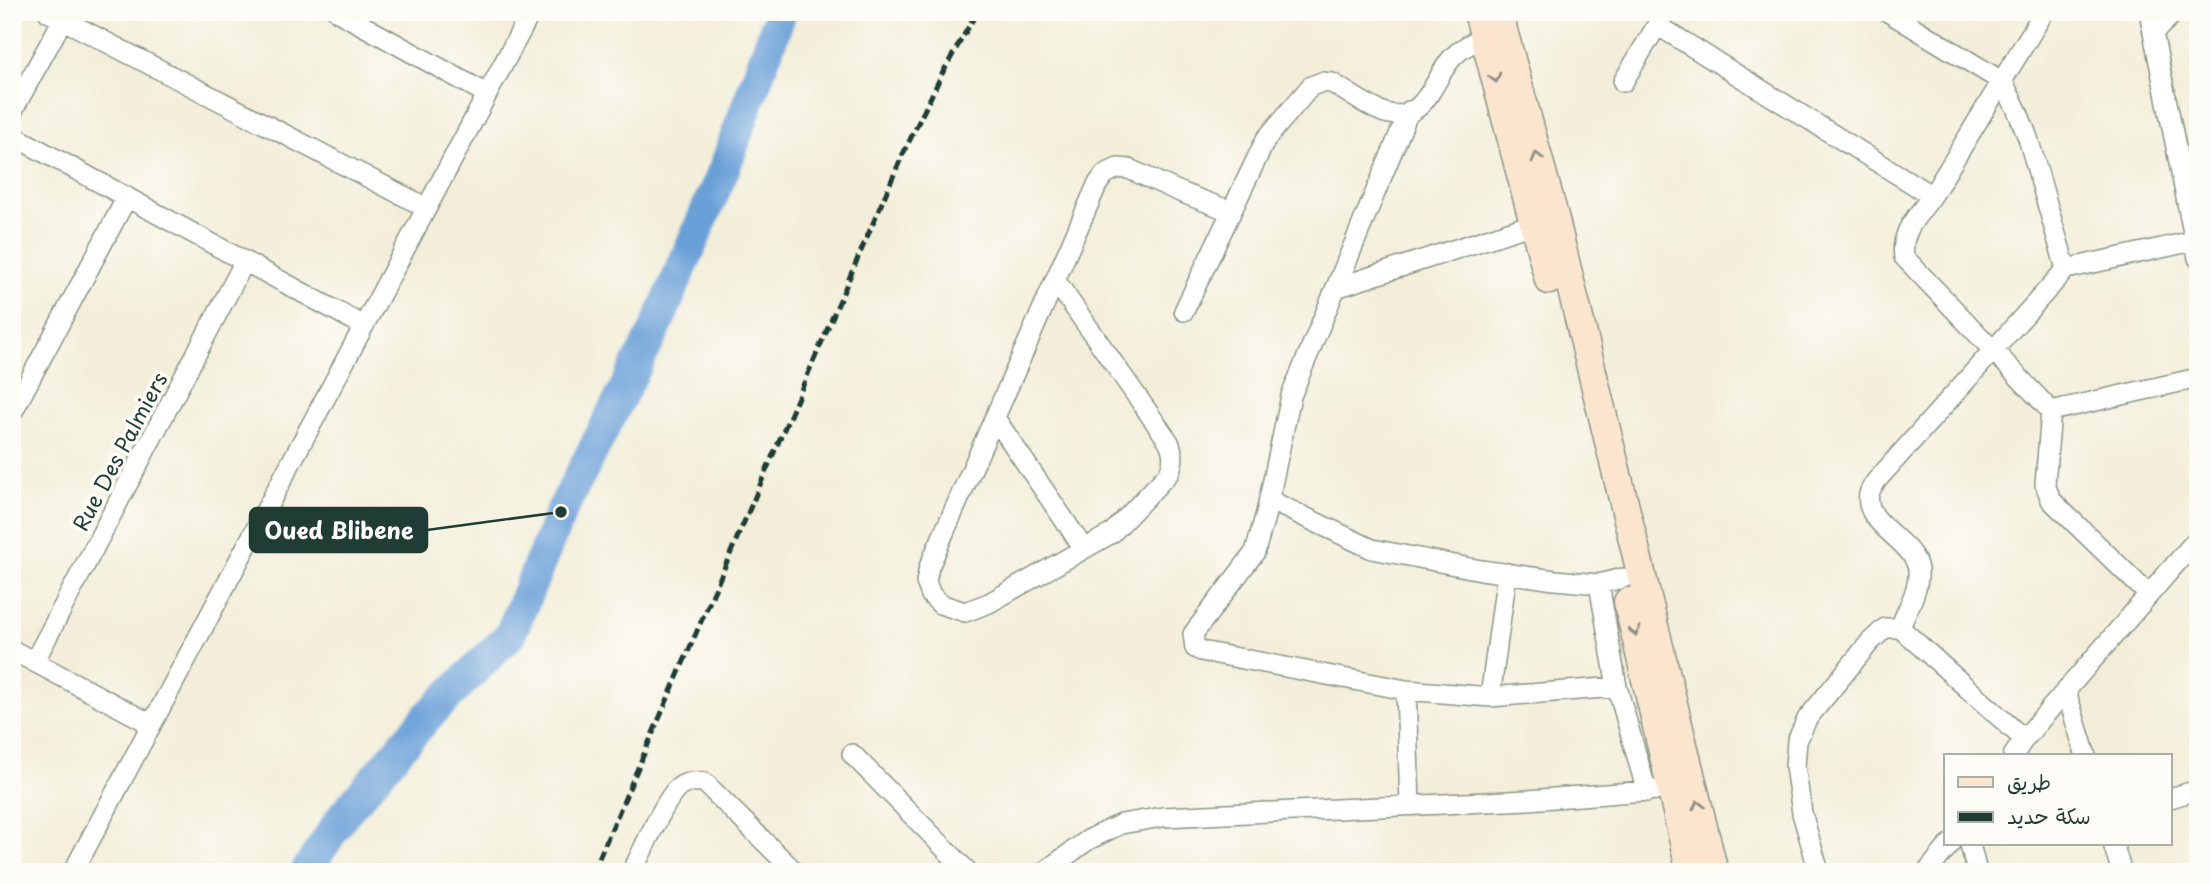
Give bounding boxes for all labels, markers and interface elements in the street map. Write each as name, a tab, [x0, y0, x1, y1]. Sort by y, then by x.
one-way arrow	[1487, 72, 1501, 84]
one-way arrow	[1531, 151, 1546, 163]
street label: Rue Des Palmiers	[64, 366, 174, 536]
callout: Oued Blibene	[250, 508, 427, 552]
text: Oued Blibene	[265, 512, 414, 547]
one-way arrow	[1627, 625, 1641, 637]
legend	[1944, 754, 2172, 846]
text: طريق	[2007, 765, 2051, 797]
text: سكة حديد	[2007, 799, 2091, 831]
one-way arrow	[1691, 800, 1706, 812]

